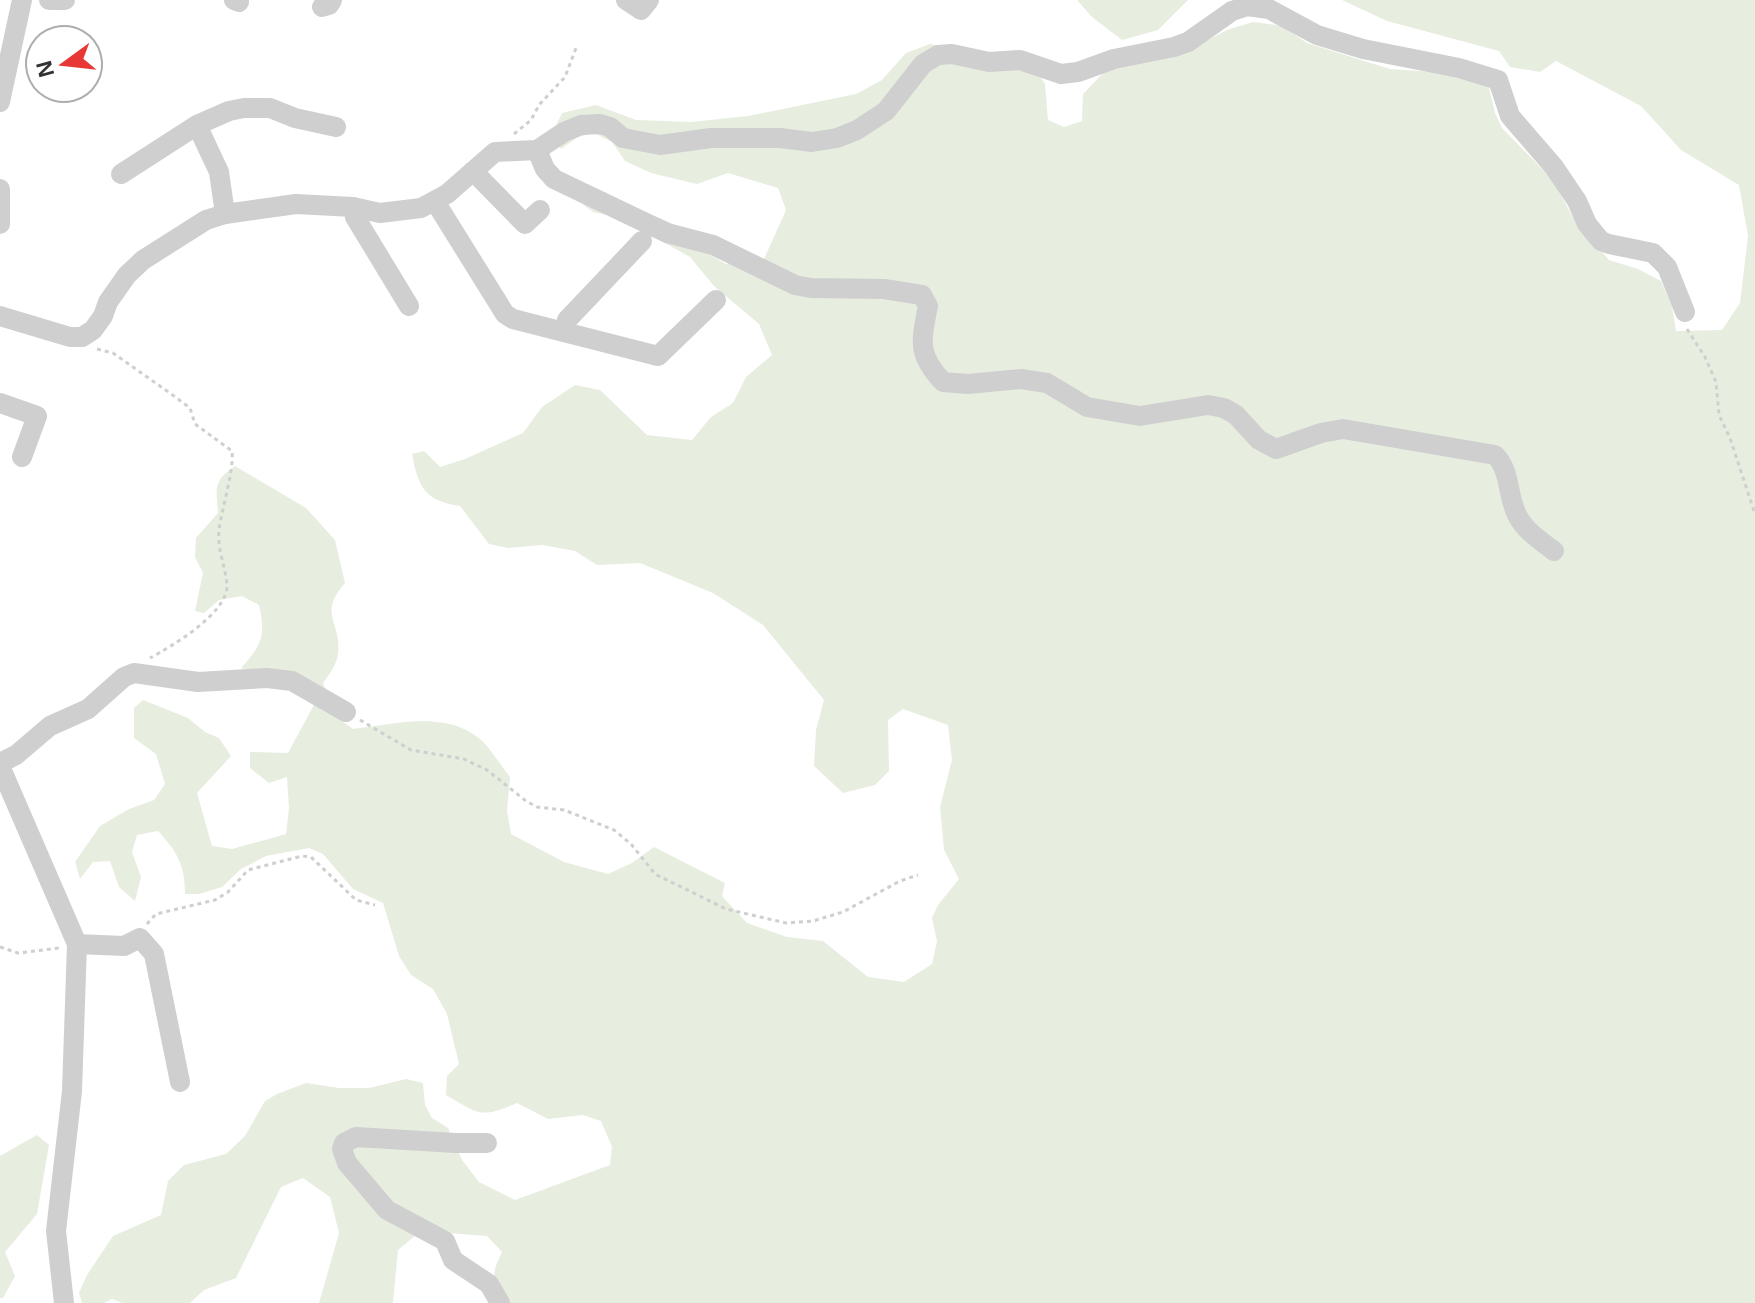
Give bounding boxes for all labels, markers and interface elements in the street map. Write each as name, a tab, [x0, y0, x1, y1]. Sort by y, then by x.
north arrow	[24, 24, 104, 104]
text: N	[31, 58, 59, 80]

